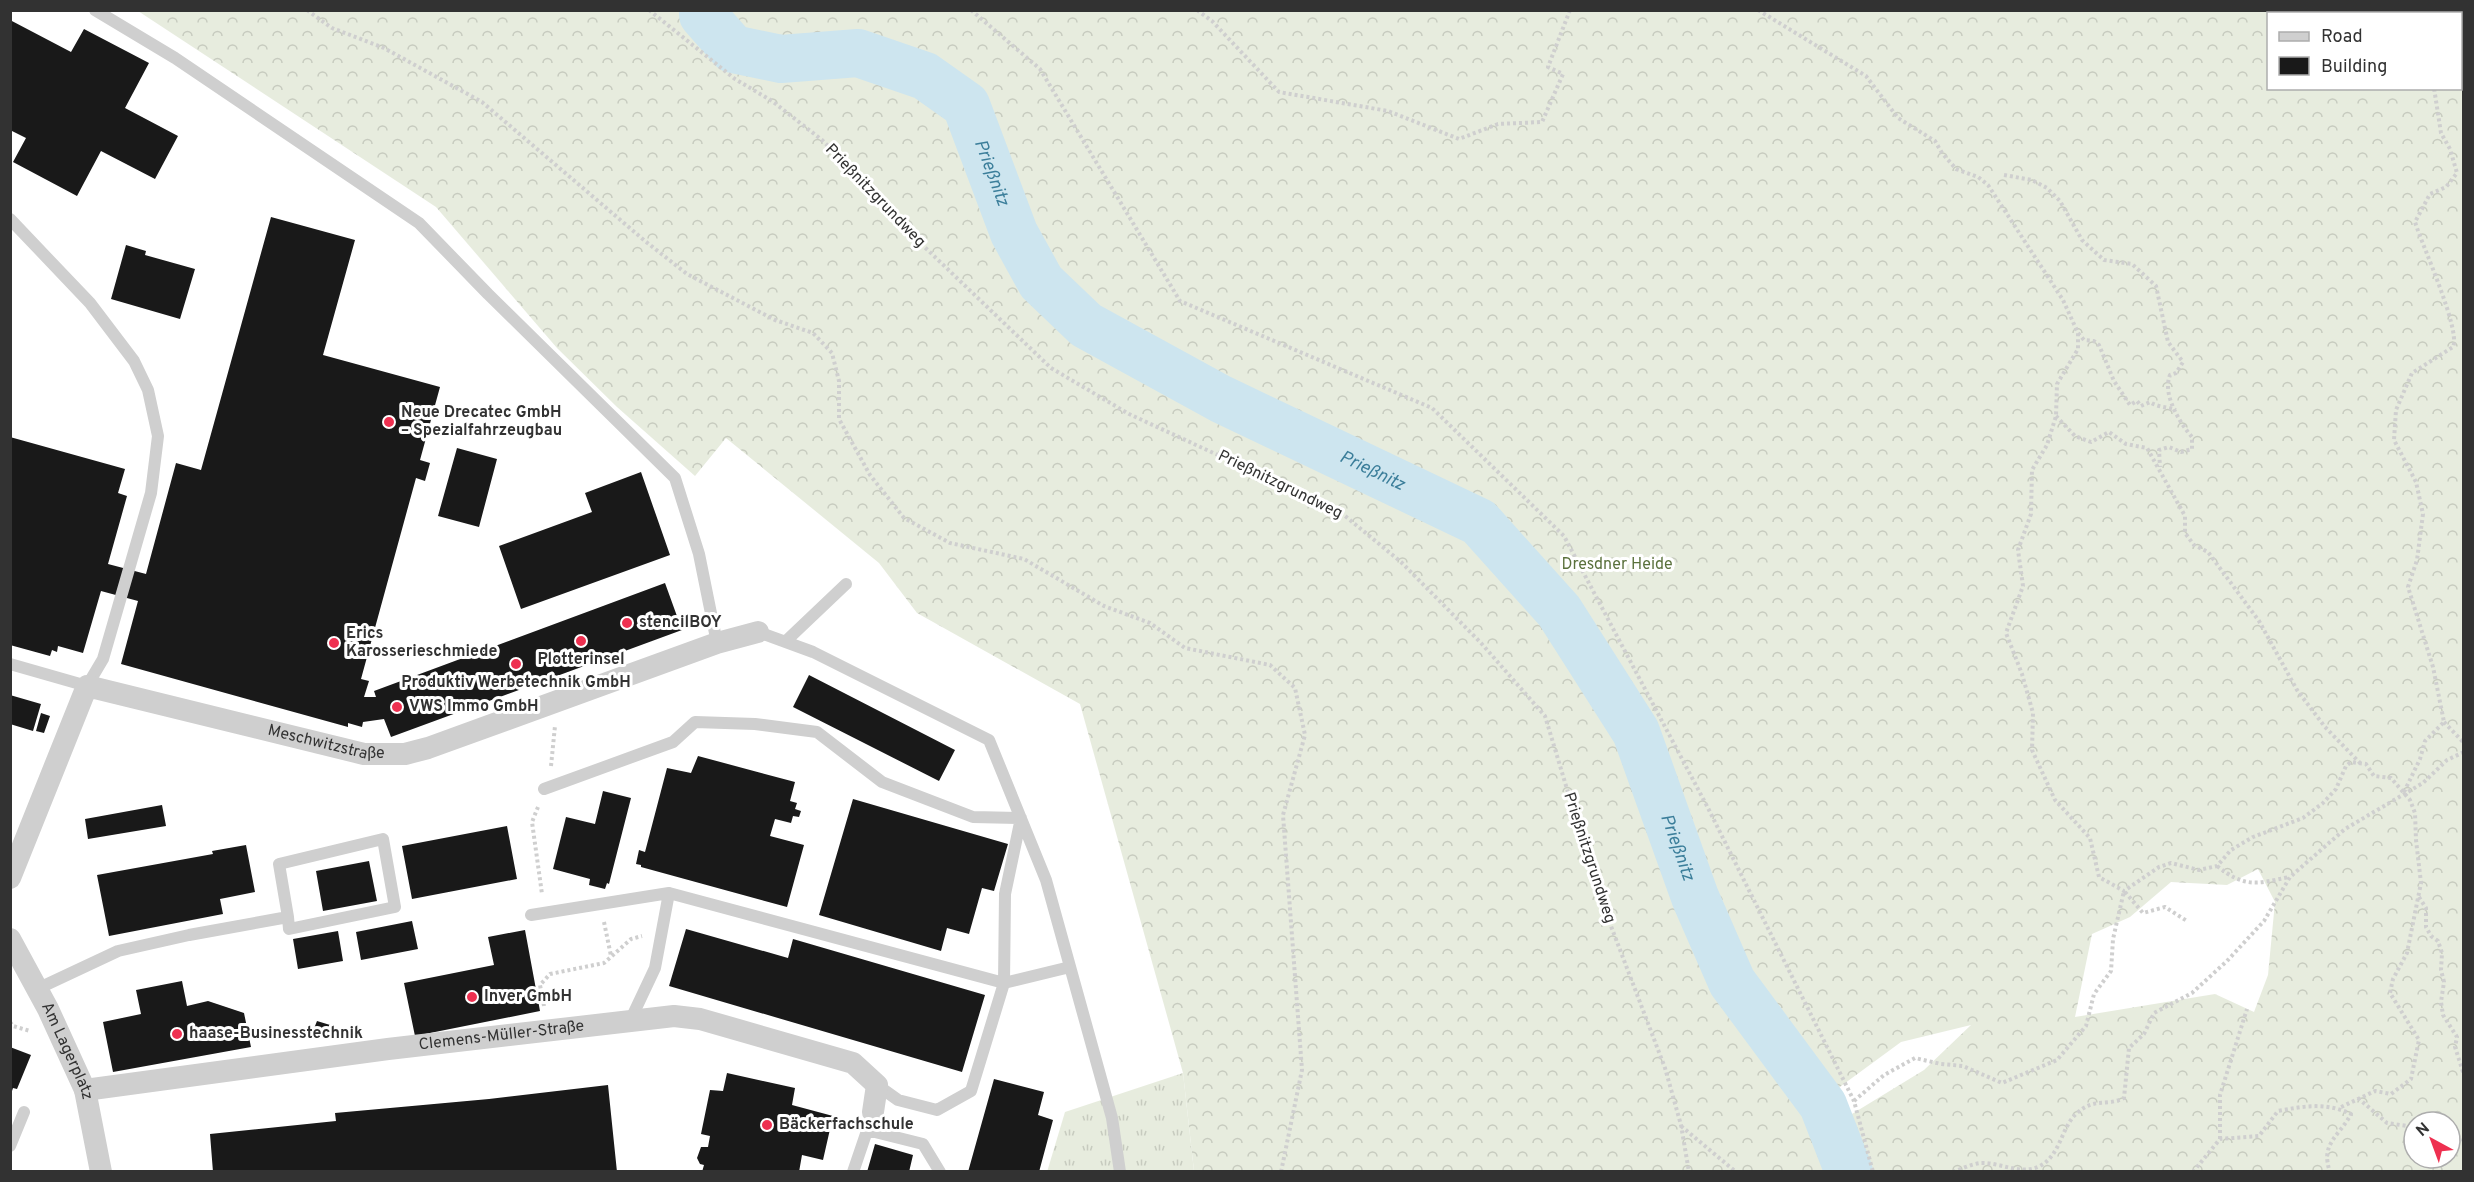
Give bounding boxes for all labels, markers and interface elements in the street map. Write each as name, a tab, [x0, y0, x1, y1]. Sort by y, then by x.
legend	[2267, 12, 2462, 90]
text: Road	[2321, 26, 2363, 49]
text: Building	[2321, 56, 2387, 79]
water label: Prießnitz	[968, 136, 1015, 211]
street label: Prießnitzgrundweg	[820, 140, 930, 252]
place label: Neue Drecatec GmbH – Spezialfahrzeugbau	[401, 403, 562, 441]
marker: Neue Drecatec GmbH – Spezialfahrzeugbau	[382, 415, 396, 429]
street label: Prießnitzgrundweg	[1214, 446, 1346, 524]
water label: Prießnitz	[1336, 446, 1410, 497]
park label: Dresdner Heide	[1561, 555, 1673, 575]
place label: stencilBOY	[639, 613, 722, 633]
marker: stencilBOY	[620, 616, 634, 630]
place label: Erics Karosserieschmiede	[346, 624, 497, 662]
marker: Plotterinsel	[574, 634, 588, 648]
marker: Erics Karosserieschmiede	[327, 636, 341, 650]
place label: Plotterinsel	[537, 650, 625, 670]
marker: Produktiv Werbetechnik GmbH	[509, 657, 523, 671]
place label: Produktiv Werbetechnik GmbH	[401, 673, 631, 693]
place label: VWS Immo GmbH	[409, 697, 539, 717]
marker: VWS Immo GmbH	[390, 700, 404, 714]
street label: Meschwitzstraße	[266, 721, 385, 764]
street label: Prießnitzgrundweg	[1558, 790, 1620, 926]
water label: Prießnitz	[1655, 811, 1700, 885]
place label: Inver GmbH	[484, 987, 572, 1007]
marker: Inver GmbH	[465, 990, 479, 1004]
street label: Am Lagerplatz	[36, 999, 97, 1102]
street label: Clemens-Müller-Straße	[418, 1016, 585, 1055]
place label: haase-Businesstechnik	[189, 1024, 363, 1044]
marker: haase-Businesstechnik	[170, 1027, 184, 1041]
north arrow	[2402, 1110, 2462, 1170]
place label: Bäckerfachschule	[779, 1115, 914, 1135]
marker: Bäckerfachschule	[760, 1118, 774, 1132]
text: N	[2413, 1119, 2434, 1142]

